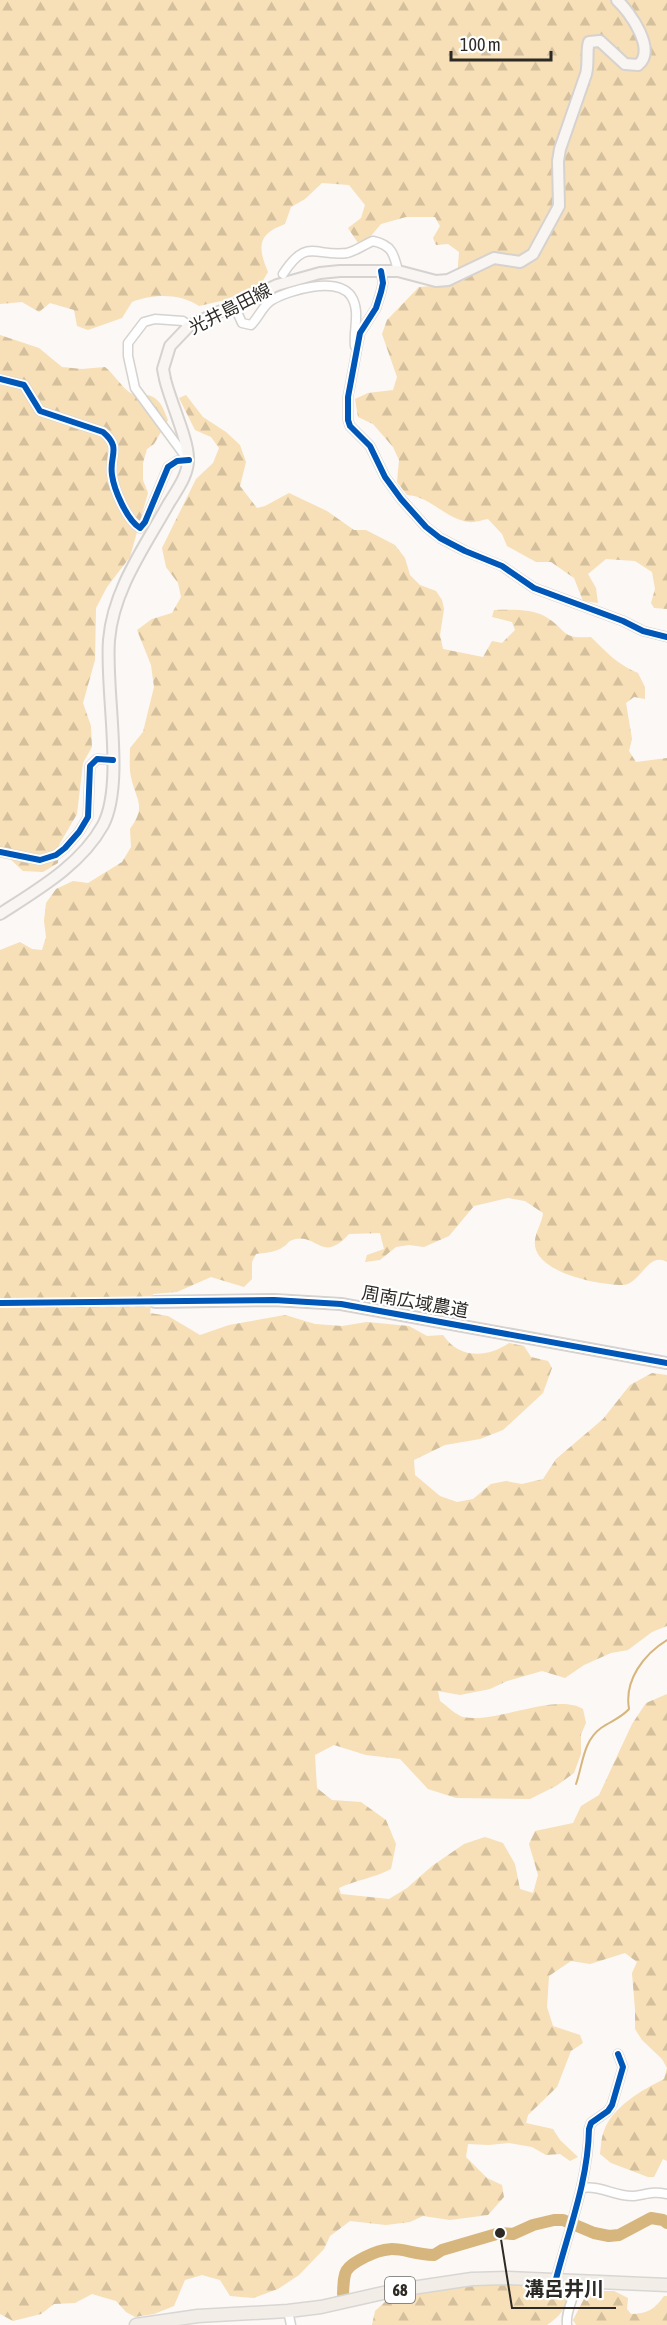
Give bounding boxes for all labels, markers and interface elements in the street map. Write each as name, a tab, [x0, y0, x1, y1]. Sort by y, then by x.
scale bar	[451, 24, 552, 62]
text: 100 m	[460, 34, 501, 55]
street label: 光井島田線	[185, 279, 275, 338]
street label: 周南広域農道	[360, 1282, 470, 1321]
callout: 溝呂井川	[512, 2270, 616, 2308]
road number: 68	[385, 2277, 415, 2303]
text: 溝呂井川	[524, 2277, 604, 2300]

